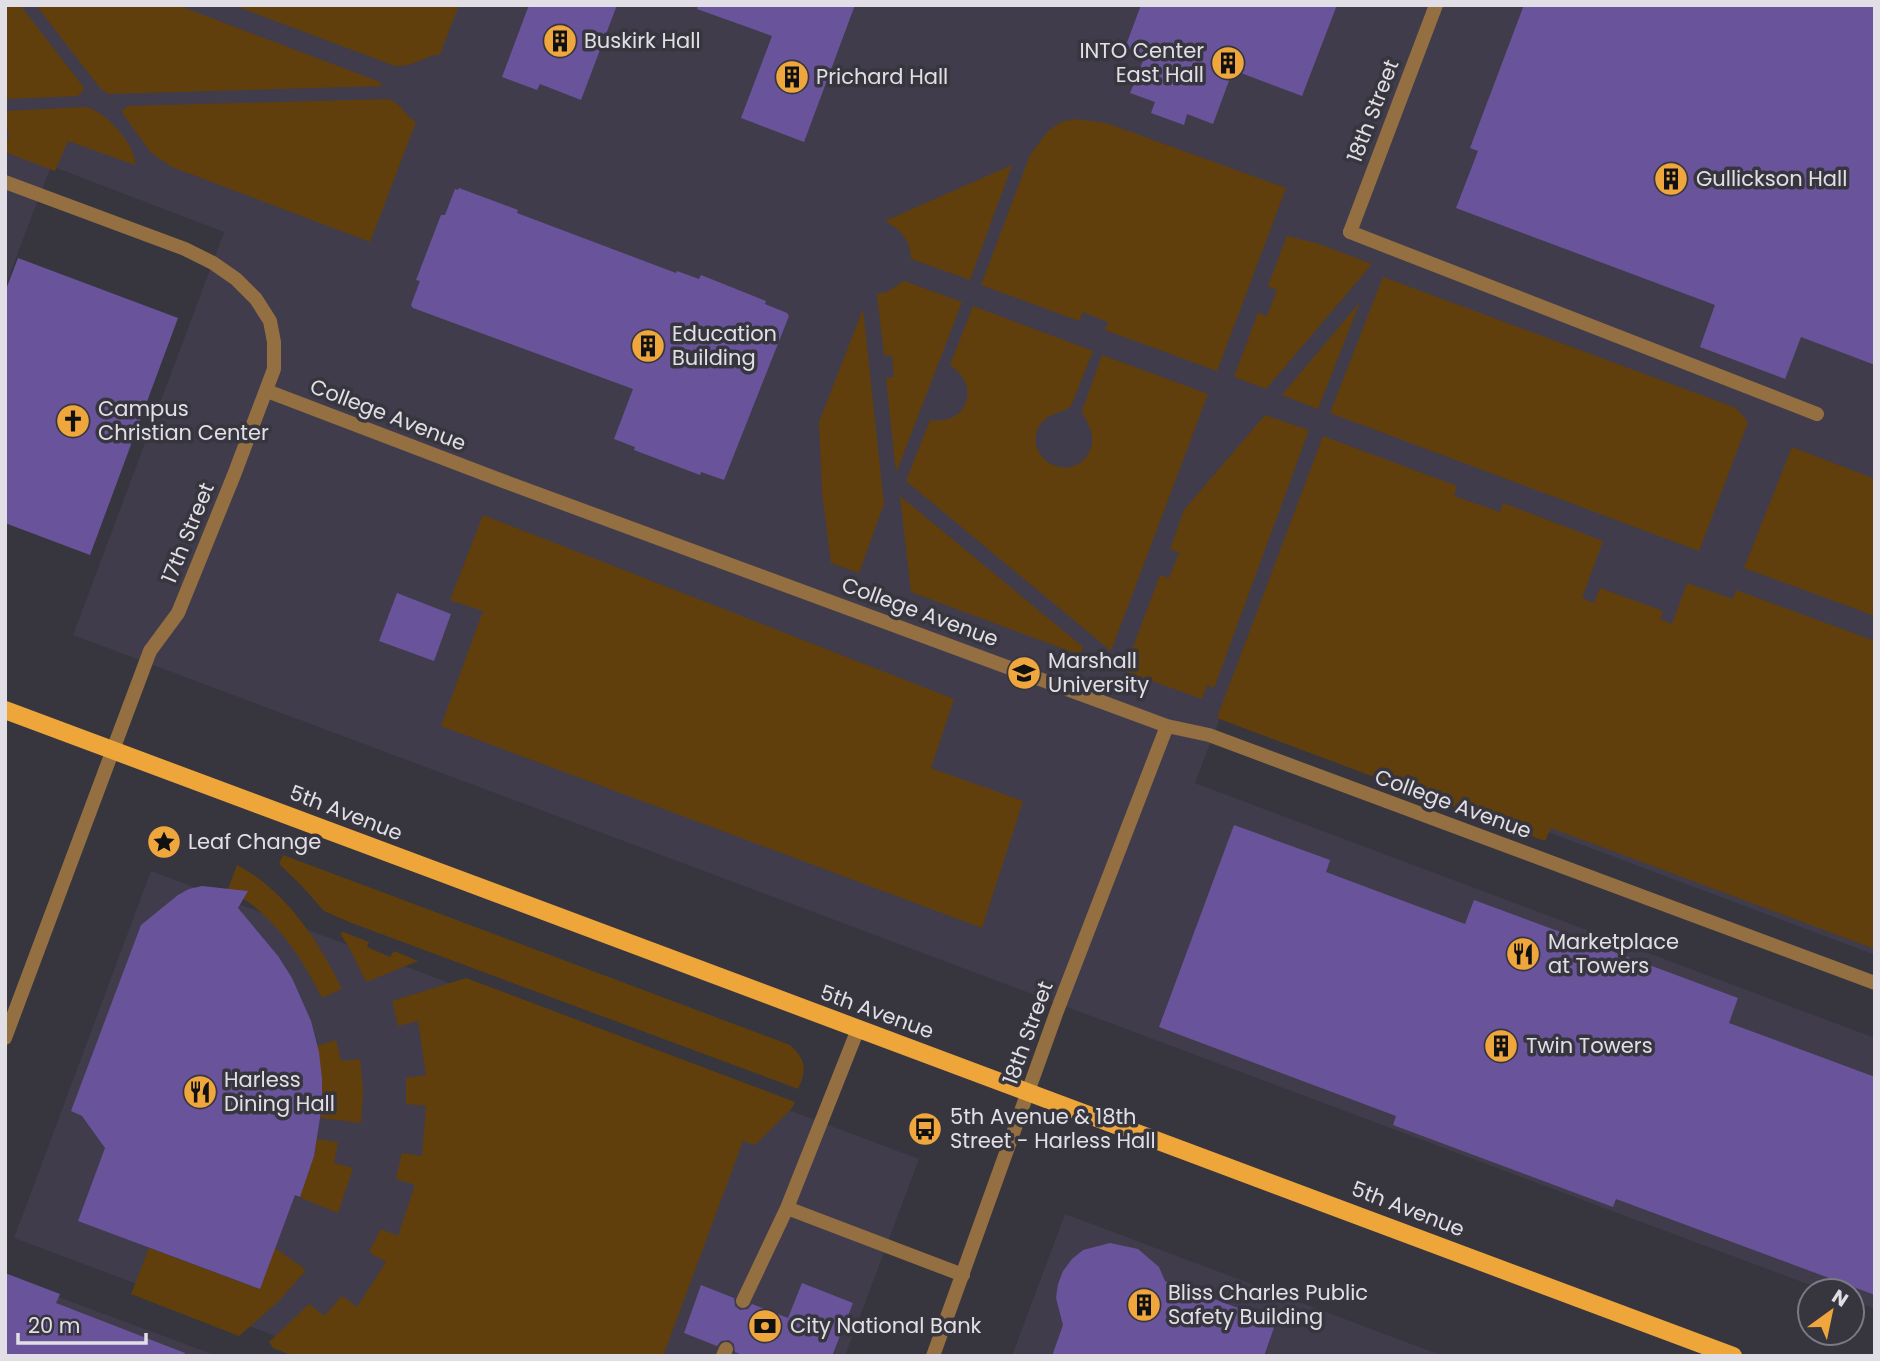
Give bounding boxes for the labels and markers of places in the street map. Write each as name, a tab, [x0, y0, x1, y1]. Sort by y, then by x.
building icon: Buskirk Hall	[541, 22, 579, 60]
place label: Buskirk Hall	[584, 26, 701, 55]
place label: INTO Center East Hall	[1079, 36, 1204, 89]
building icon: INTO Center East Hall	[1209, 44, 1247, 82]
building icon: Prichard Hall	[773, 58, 811, 96]
place label: Prichard Hall	[816, 62, 948, 91]
building icon: Gullickson Hall	[1652, 160, 1690, 198]
place label: Gullickson Hall	[1696, 164, 1847, 193]
place label: Education Building	[672, 319, 777, 372]
building icon: Education Building	[629, 327, 667, 365]
place label: Campus Christian Center	[98, 394, 269, 447]
church icon: Campus Christian Center	[54, 402, 92, 440]
place label: Marshall University	[1048, 646, 1149, 699]
school or university icon: Marshall University	[1005, 654, 1043, 692]
place icon: Leaf Change	[145, 823, 183, 861]
place label: Leaf Change	[188, 827, 321, 856]
place label: Marketplace at Towers	[1548, 927, 1679, 980]
restaurant icon: Marketplace at Towers	[1504, 935, 1542, 973]
building icon: Twin Towers	[1482, 1027, 1520, 1065]
place label: Twin Towers	[1526, 1031, 1653, 1060]
place label: Harless Dining Hall	[224, 1065, 335, 1118]
restaurant icon: Harless Dining Hall	[181, 1073, 219, 1111]
place label: 5th Avenue & 18th Street - Harless Hall	[950, 1102, 1156, 1155]
bus stop icon: 5th Avenue & 18th Street - Harless Hall	[906, 1110, 944, 1148]
place label: Bliss Charles Public Safety Building	[1168, 1278, 1368, 1331]
building icon: Bliss Charles Public Safety Building	[1125, 1286, 1163, 1324]
bank icon: City National Bank	[746, 1307, 784, 1345]
place label: City National Bank	[790, 1311, 982, 1340]

